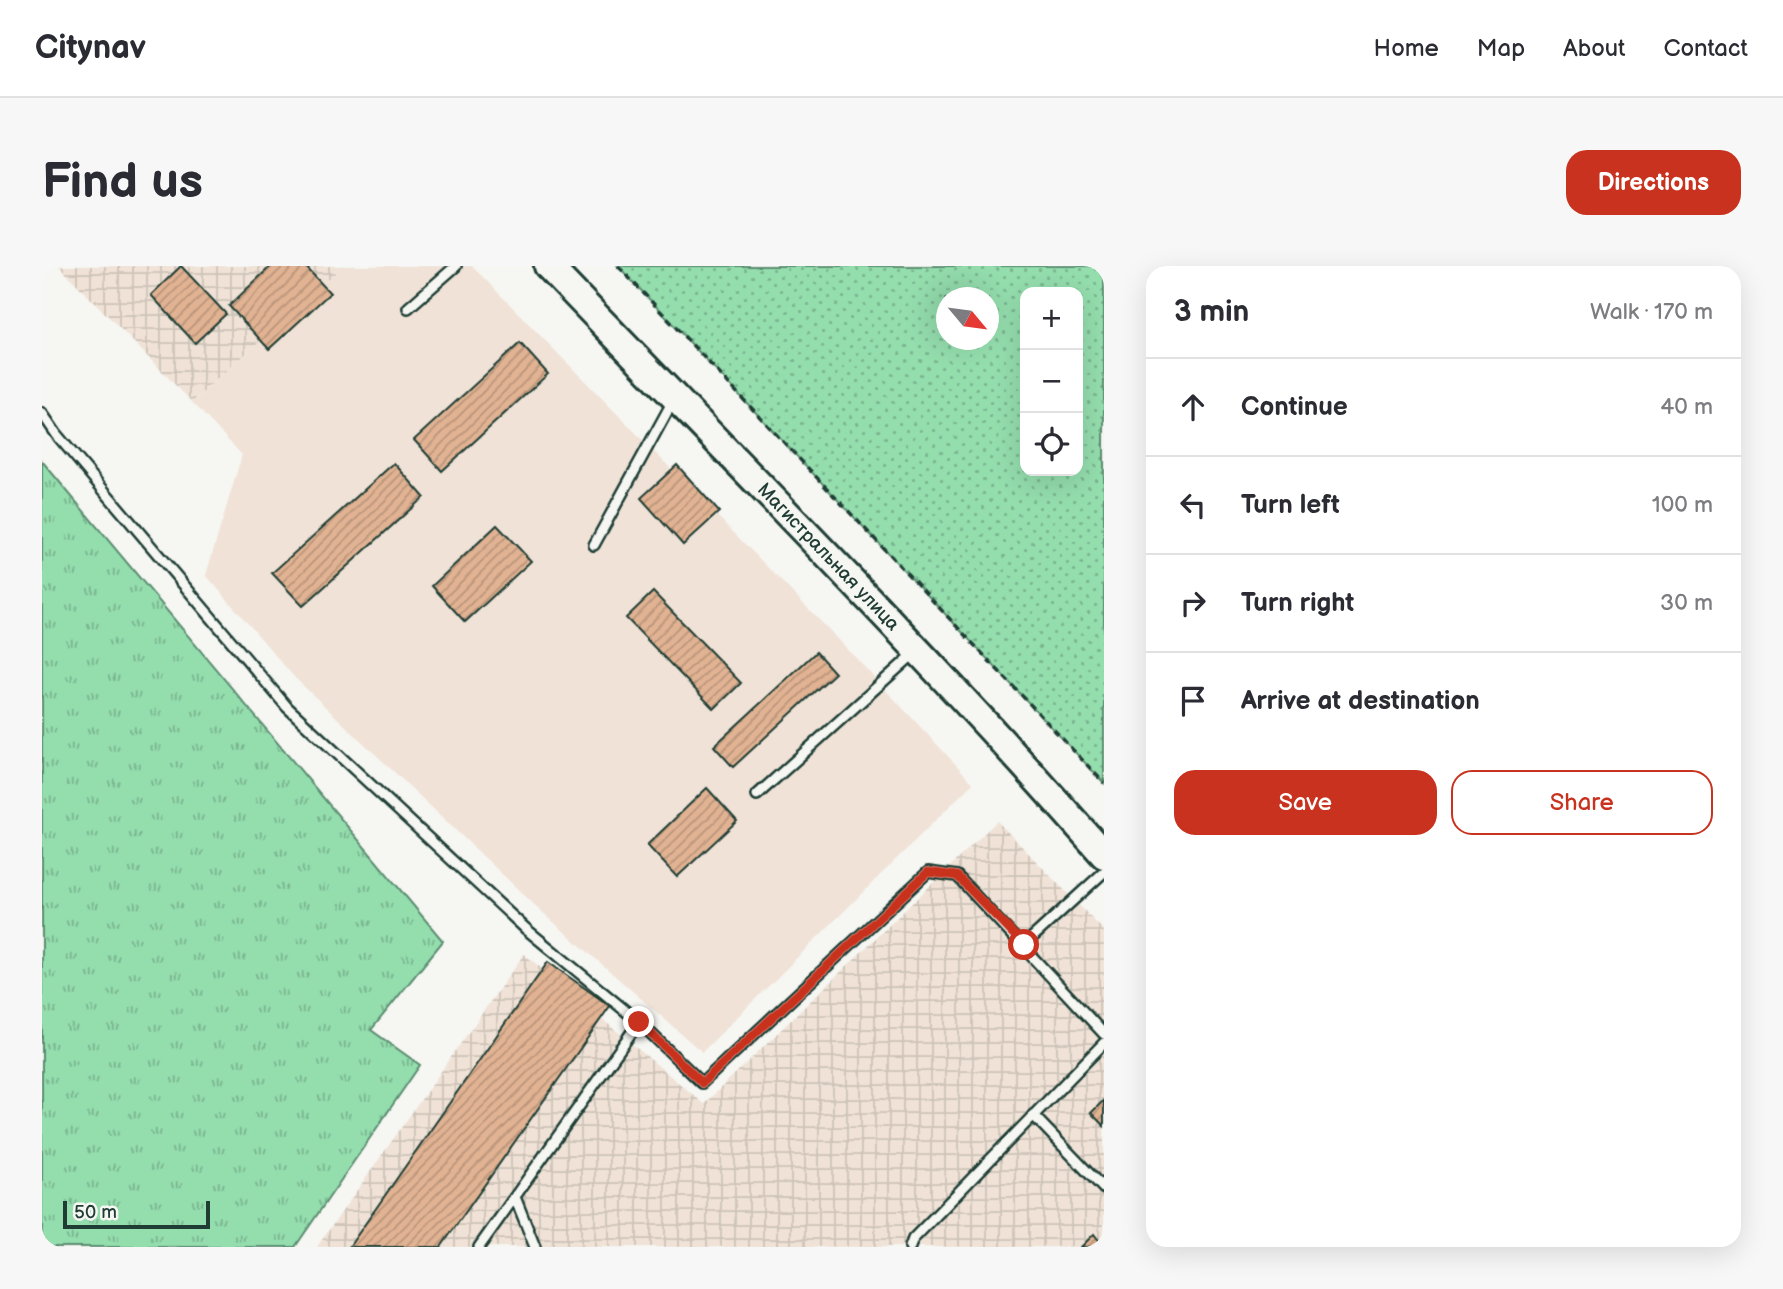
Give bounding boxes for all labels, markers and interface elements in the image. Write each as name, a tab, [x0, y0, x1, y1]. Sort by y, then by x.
text: Citynav	[35, 28, 146, 68]
text: Home	[1374, 34, 1439, 63]
text: Map	[1477, 34, 1525, 63]
text: About	[1563, 34, 1625, 63]
text: Contact	[1663, 34, 1748, 63]
button: Directions	[1566, 150, 1741, 215]
text: Find us	[42, 153, 203, 212]
north arrow	[936, 287, 999, 350]
map controls	[1020, 287, 1083, 476]
button: +	[1020, 287, 1083, 350]
text: 3 min	[1174, 294, 1249, 330]
text: Walk · 170 m	[1590, 298, 1713, 326]
button: −	[1020, 350, 1083, 413]
icon: ahead	[1174, 388, 1212, 426]
text: Continue	[1241, 392, 1348, 423]
text: 40 m	[1660, 393, 1713, 421]
button: locate	[1020, 413, 1083, 476]
street label: Магистральная улица	[752, 478, 904, 635]
icon: left	[1174, 486, 1212, 524]
text: Turn left	[1241, 490, 1340, 521]
text: 100 m	[1652, 491, 1713, 519]
icon: right	[1174, 584, 1212, 622]
text: Turn right	[1241, 588, 1354, 619]
text: 30 m	[1660, 589, 1713, 617]
icon: arrive	[1174, 682, 1212, 720]
text: Arrive at destination	[1241, 686, 1480, 717]
button: Save	[1174, 770, 1437, 835]
button: Share	[1451, 770, 1713, 835]
route start	[1008, 929, 1039, 960]
route end	[623, 1006, 654, 1037]
scale bar	[63, 1198, 210, 1230]
text: 50 m	[74, 1201, 117, 1224]

